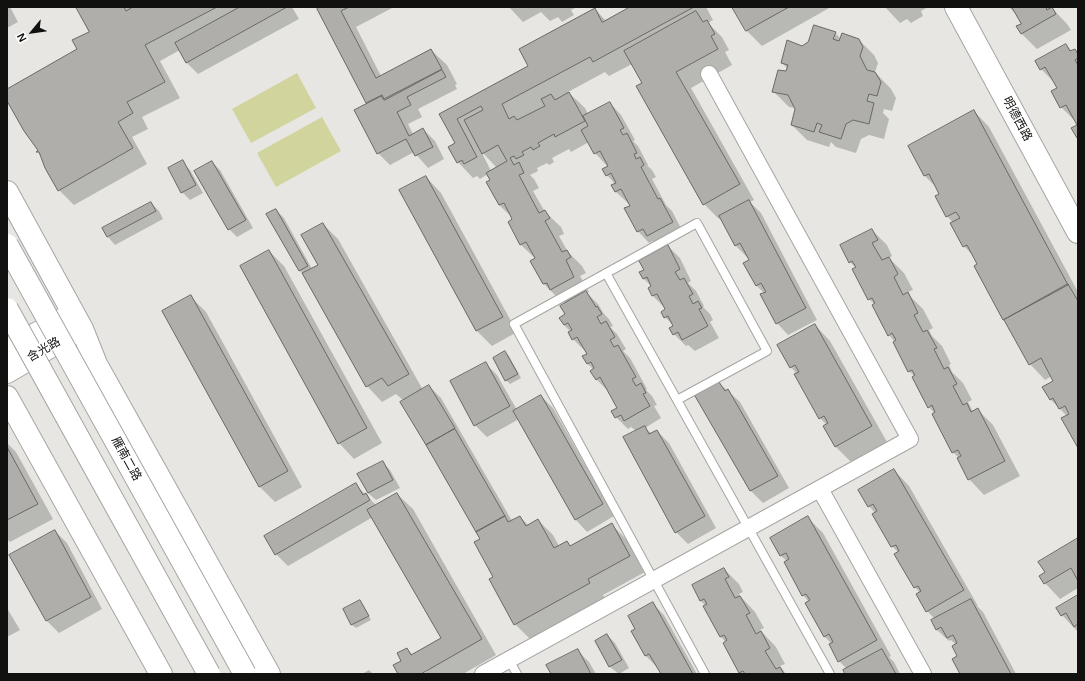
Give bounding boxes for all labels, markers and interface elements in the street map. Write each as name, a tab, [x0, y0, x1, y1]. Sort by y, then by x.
north arrow	[12, 12, 52, 52]
text: N	[14, 31, 29, 44]
street label: 明德西路	[999, 94, 1035, 144]
street label: 含光路	[25, 335, 63, 365]
street label: 雁南二路	[108, 435, 144, 483]

